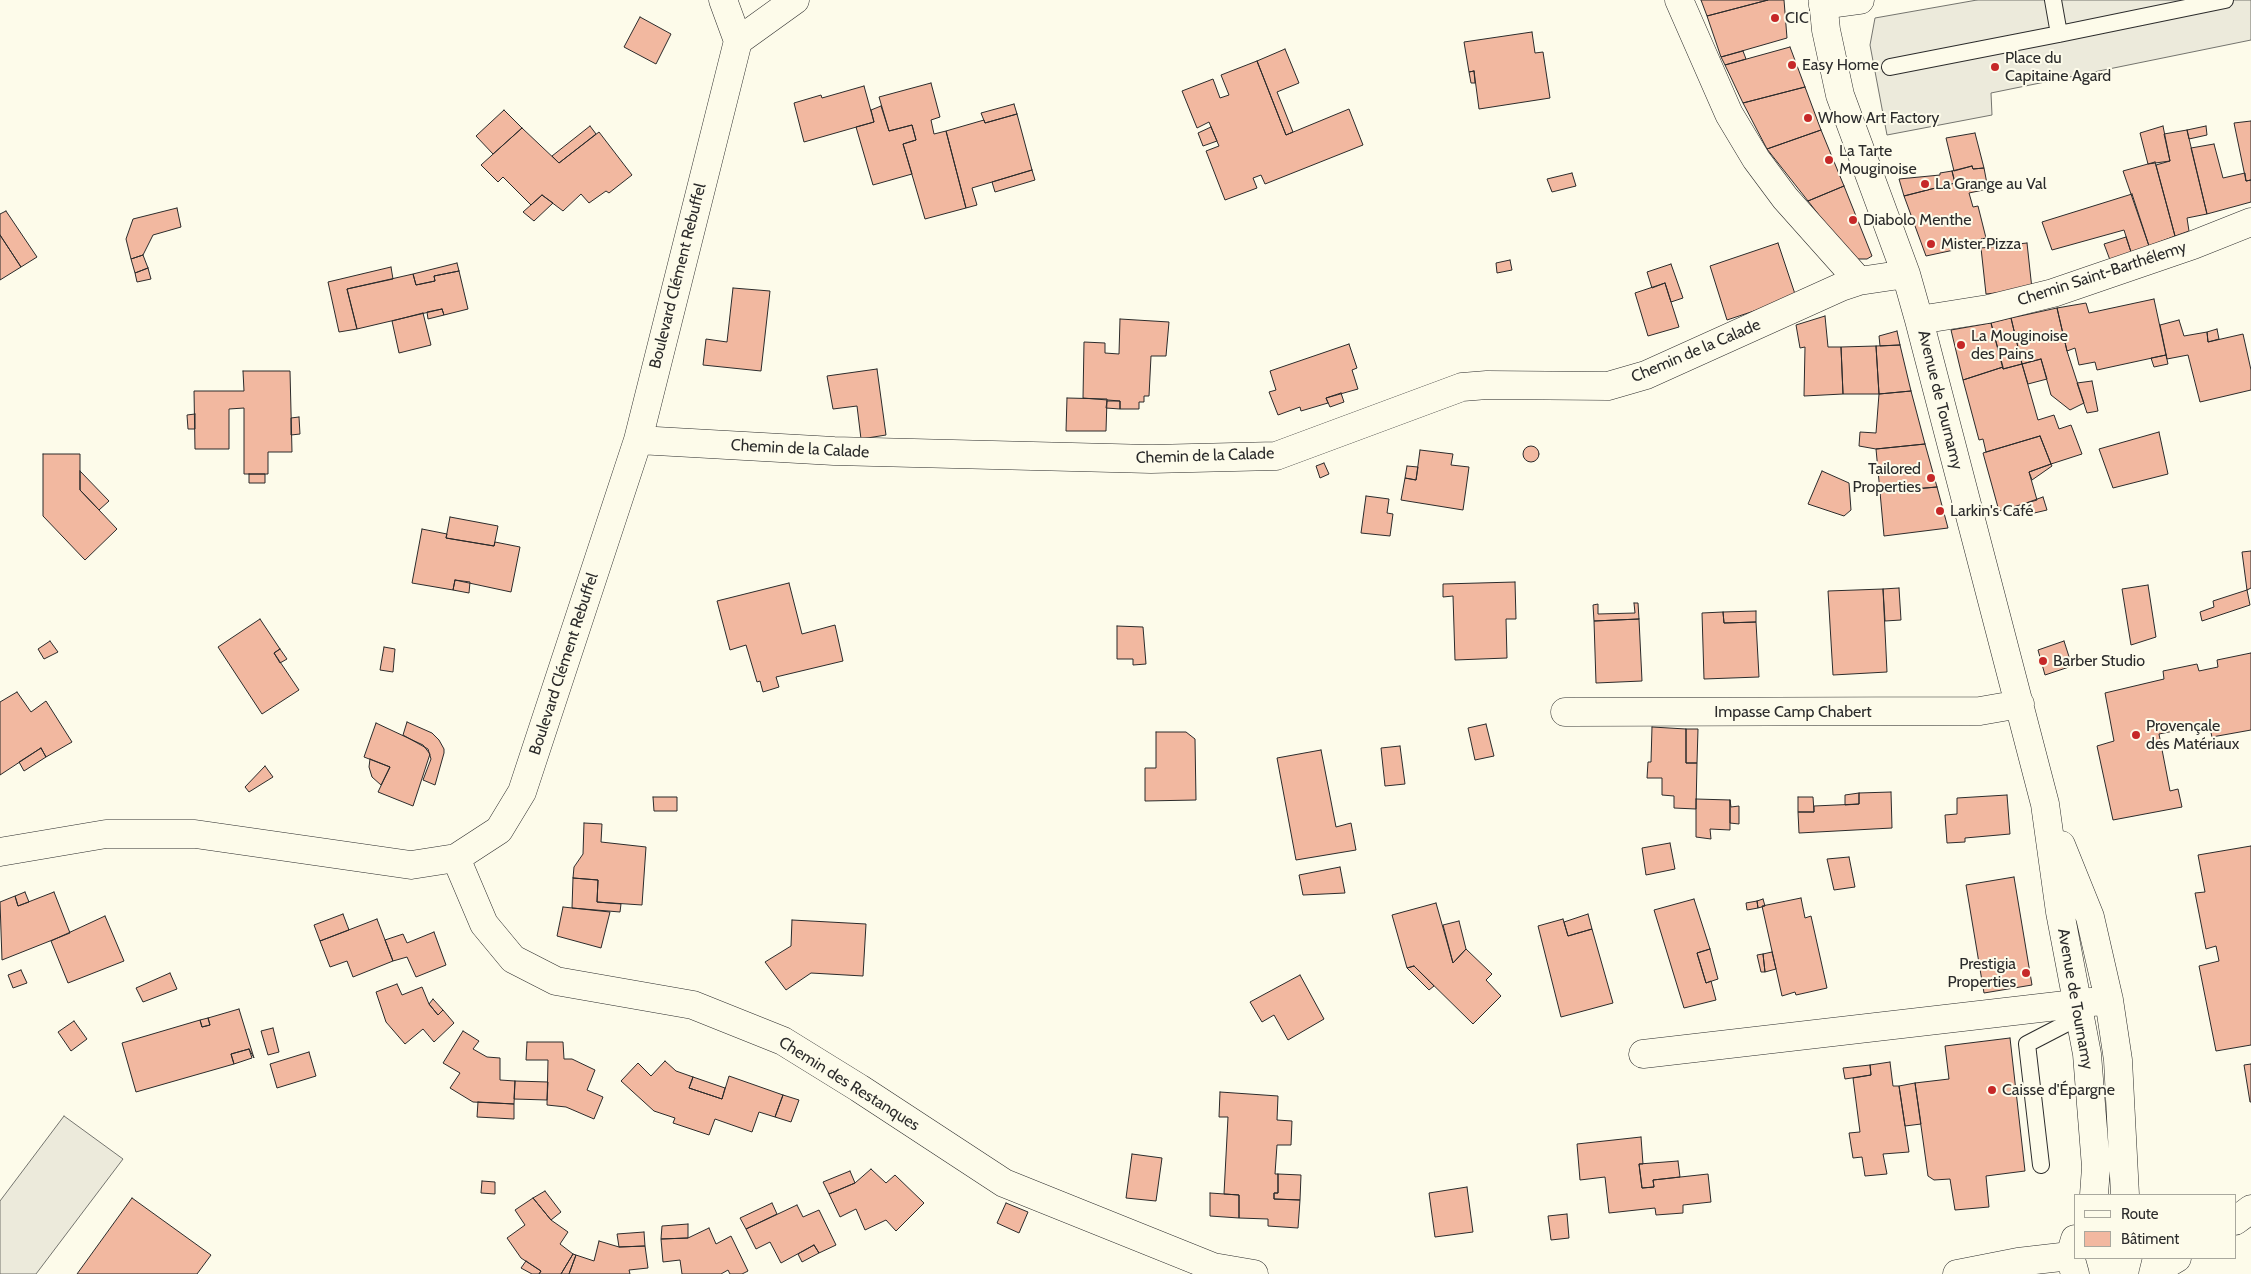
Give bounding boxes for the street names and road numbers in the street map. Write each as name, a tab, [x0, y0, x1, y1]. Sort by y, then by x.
street label: Boulevard Clément Rebuffel	[646, 181, 710, 371]
street label: Chemin Saint-Barthélemy	[2015, 238, 2189, 310]
street label: Chemin de la Calade	[1629, 315, 1763, 387]
street label: Avenue de Tournamy	[1913, 328, 1967, 472]
street label: Chemin de la Calade	[730, 436, 870, 462]
street label: Chemin de la Calade	[1135, 444, 1275, 468]
street label: Boulevard Clément Rebuffel	[525, 571, 603, 757]
street label: Impasse Camp Chabert	[1714, 702, 1872, 722]
street label: Avenue de Tournamy	[2053, 927, 2097, 1071]
street label: Chemin des Restanques	[775, 1033, 923, 1135]

